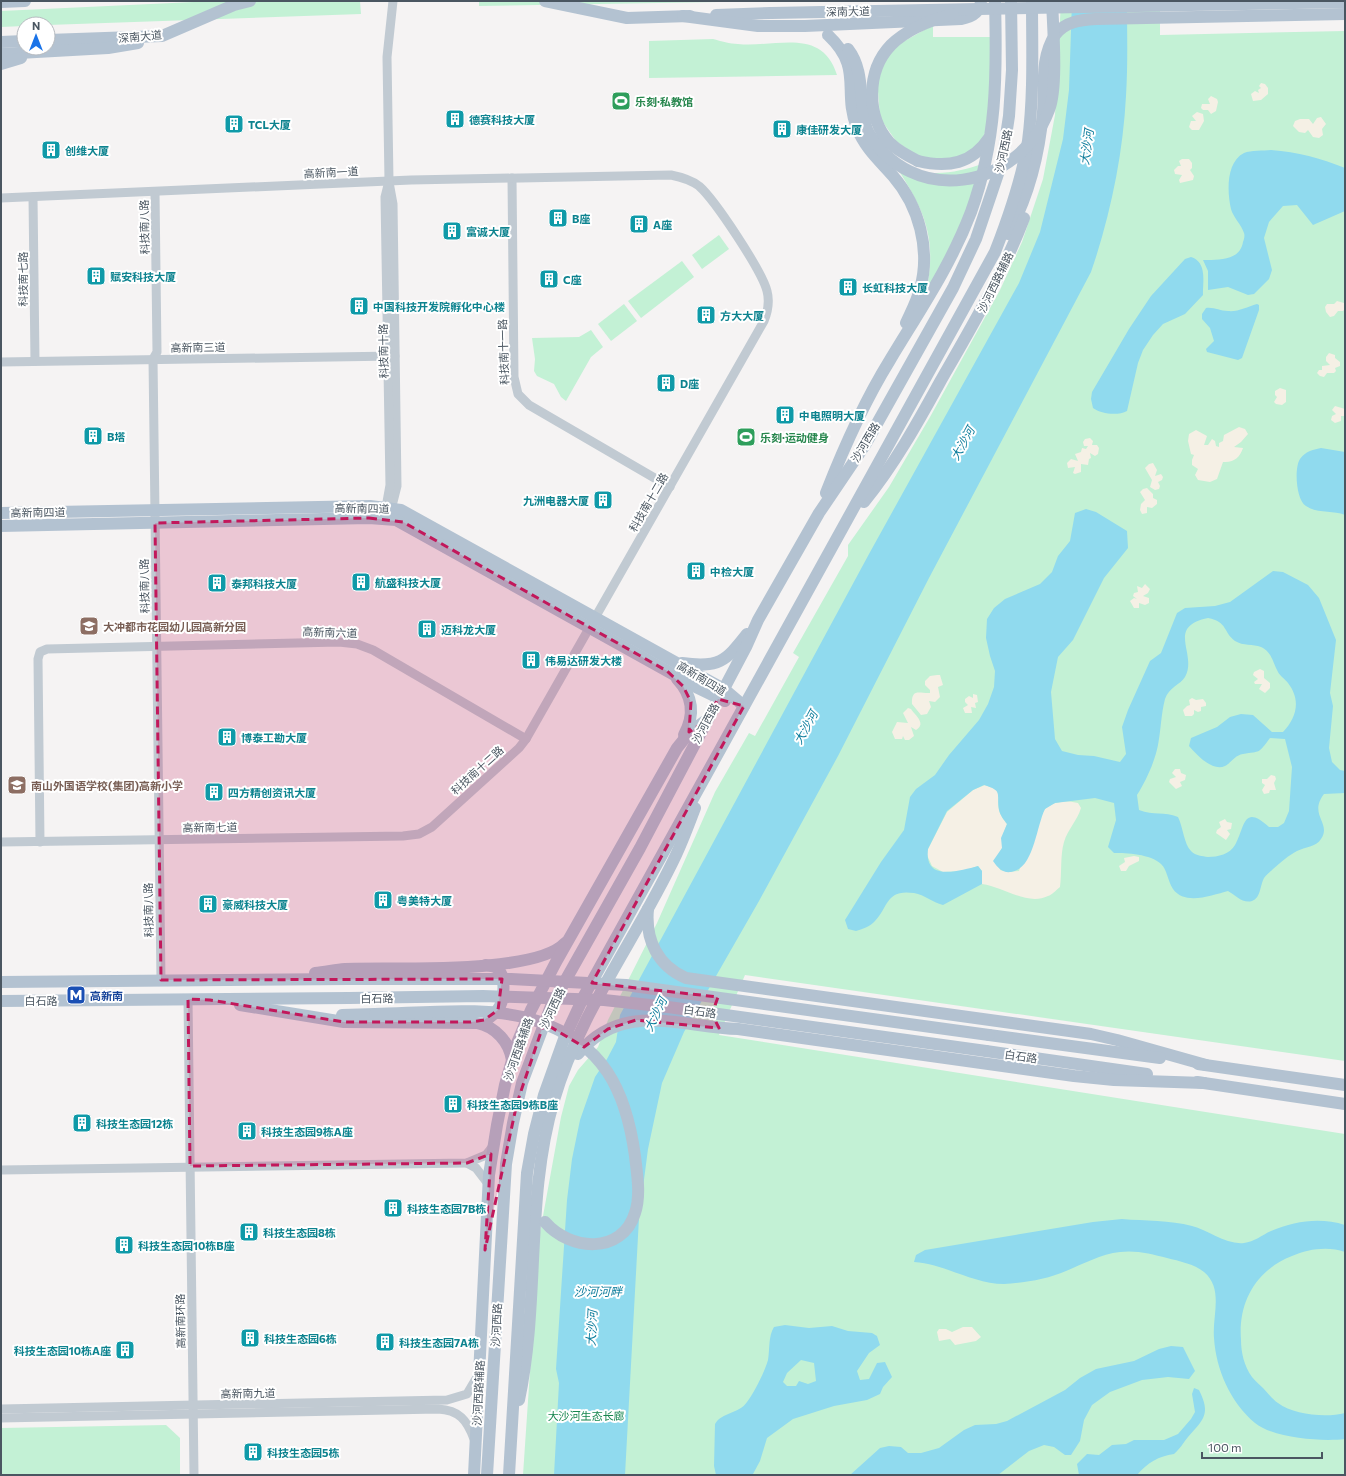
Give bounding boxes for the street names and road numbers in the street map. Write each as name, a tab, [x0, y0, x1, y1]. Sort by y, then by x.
street label: 深南大道	[826, 4, 870, 18]
street label: 深南大道	[118, 28, 162, 44]
street label: 沙河西路	[992, 128, 1014, 174]
street label: 高新南一道	[303, 164, 359, 180]
street label: 科技南八路	[137, 199, 151, 255]
street label: 沙河西路辅路	[975, 249, 1015, 315]
street label: 科技南七路	[16, 252, 29, 307]
street label: 科技南十一路	[495, 319, 511, 385]
street label: 科技南十路	[376, 323, 390, 379]
street label: 高新南三道	[170, 340, 226, 354]
street label: 沙河西路	[848, 420, 882, 464]
street label: 科技南十二路	[626, 470, 670, 534]
street label: 高新南四道	[334, 501, 390, 515]
street label: 高新南四道	[10, 505, 66, 519]
street label: 科技南八路	[137, 558, 151, 614]
street label: 高新南六道	[302, 625, 358, 639]
street label: 高新南四道	[675, 658, 729, 698]
street label: 沙河西路	[689, 701, 721, 745]
street label: 科技南十二路	[448, 743, 506, 797]
street label: 高新南七道	[182, 820, 238, 834]
street label: 科技南八路	[141, 882, 155, 938]
street label: 沙河西路	[537, 985, 567, 1031]
street label: 白石路	[360, 991, 394, 1005]
street label: 白石路	[25, 994, 58, 1007]
street label: 白石路	[683, 1002, 717, 1020]
street label: 沙河西路辅路	[501, 1016, 535, 1082]
street label: 白石路	[1004, 1047, 1038, 1065]
street label: 高新南环路	[173, 1293, 187, 1349]
street label: 沙河西路	[488, 1303, 504, 1347]
street label: 沙河西路辅路	[470, 1360, 486, 1426]
street label: 高新南九道	[220, 1386, 276, 1400]

